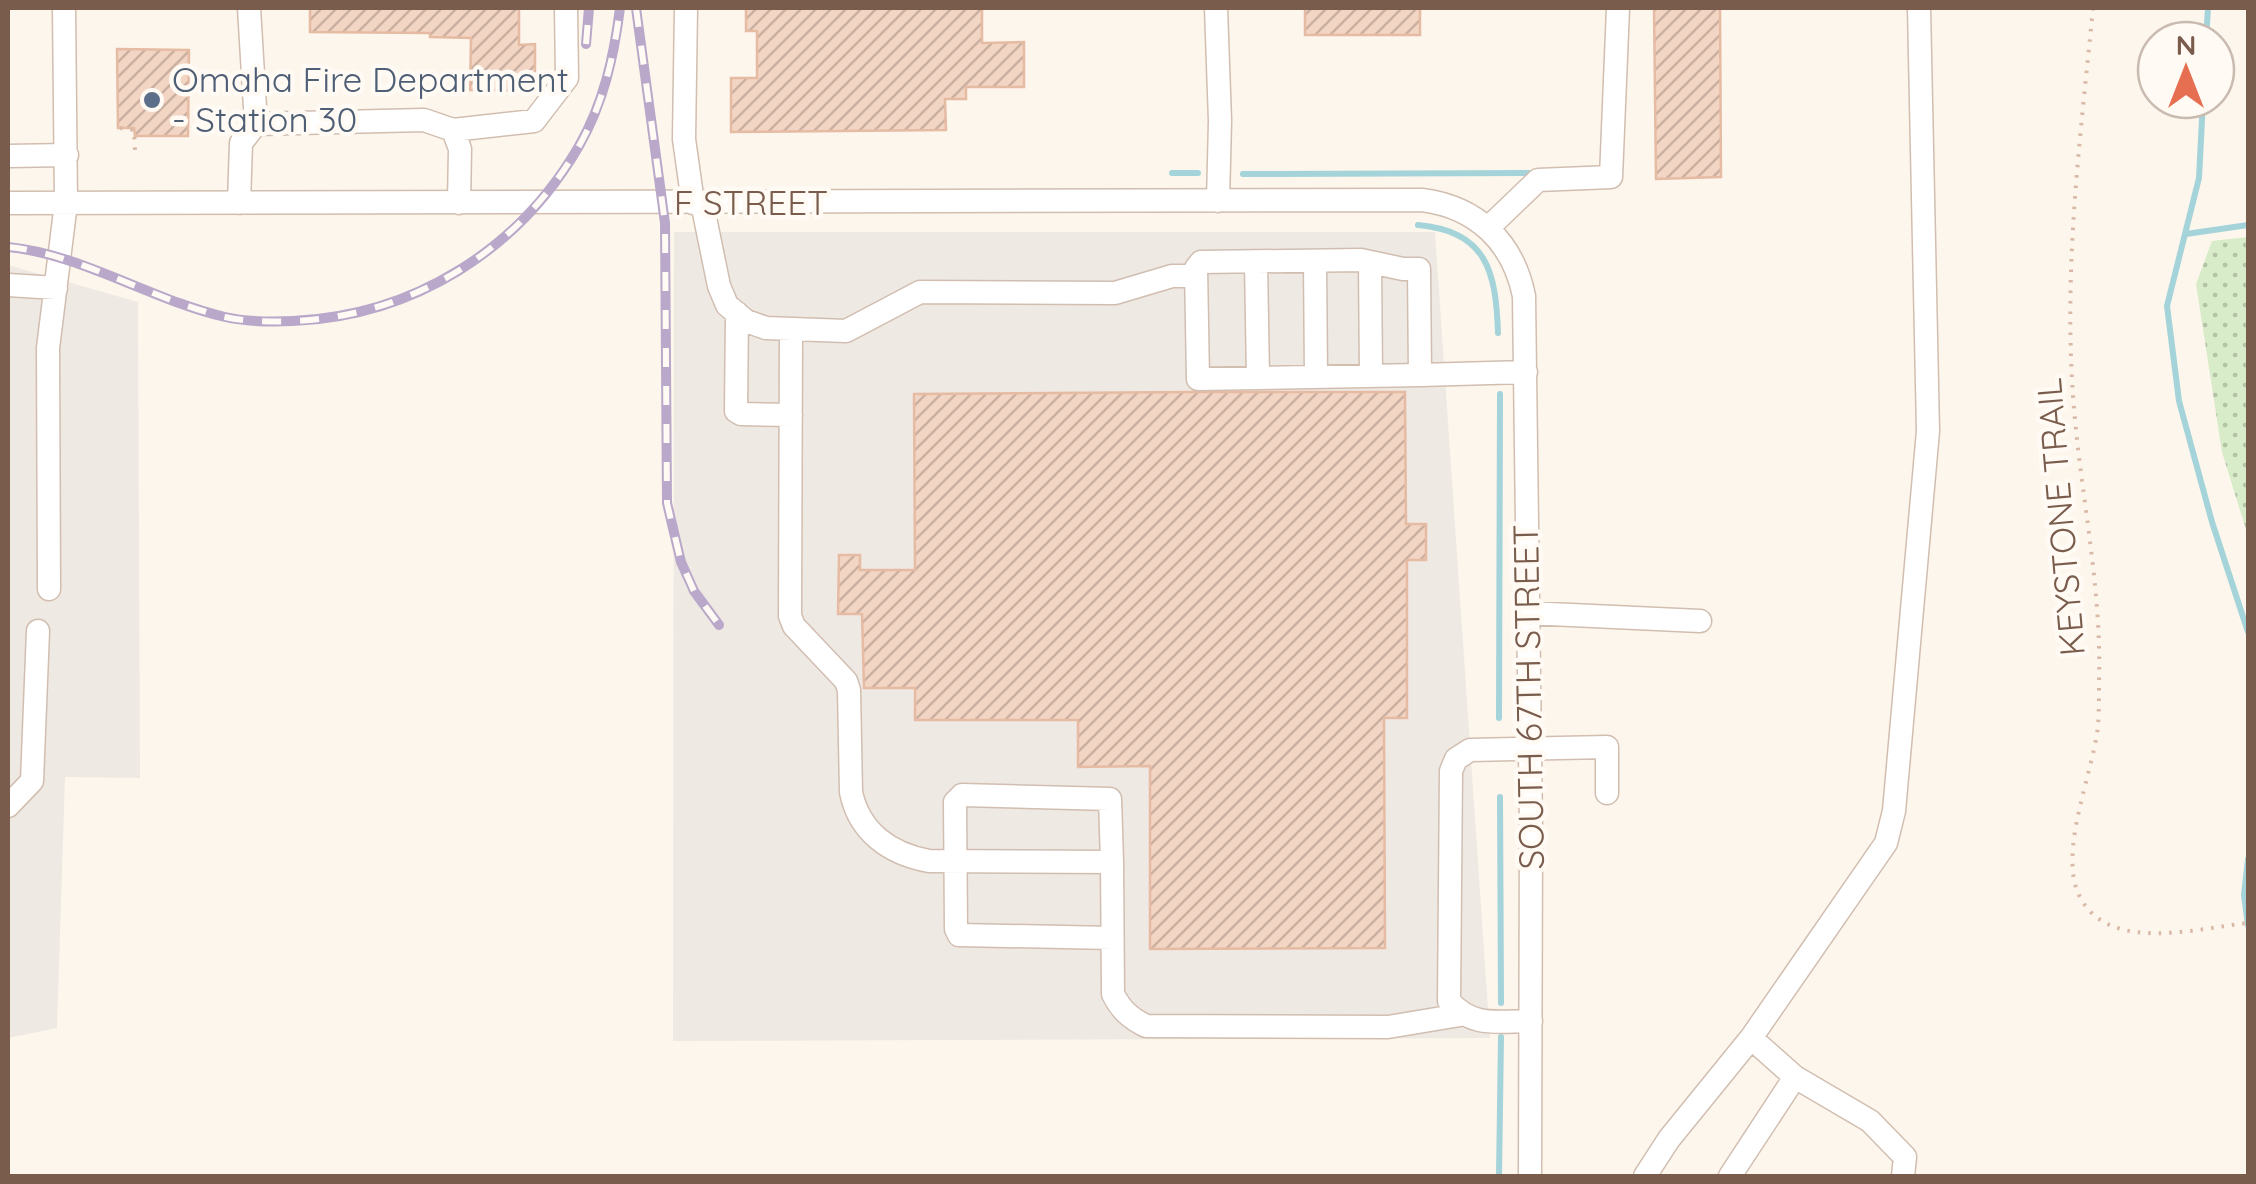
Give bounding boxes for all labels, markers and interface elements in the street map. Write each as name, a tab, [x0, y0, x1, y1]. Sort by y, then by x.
north arrow	[2136, 20, 2236, 120]
text: N	[2176, 27, 2196, 62]
place label: Omaha Fire Department - Station 30	[172, 57, 569, 141]
marker: Omaha Fire Department - Station 30	[141, 89, 163, 111]
street label: F STREET	[674, 180, 828, 224]
street label: KEYSTONE TRAIL	[2026, 376, 2094, 658]
street label: SOUTH 67TH STREET	[1503, 524, 1553, 870]

